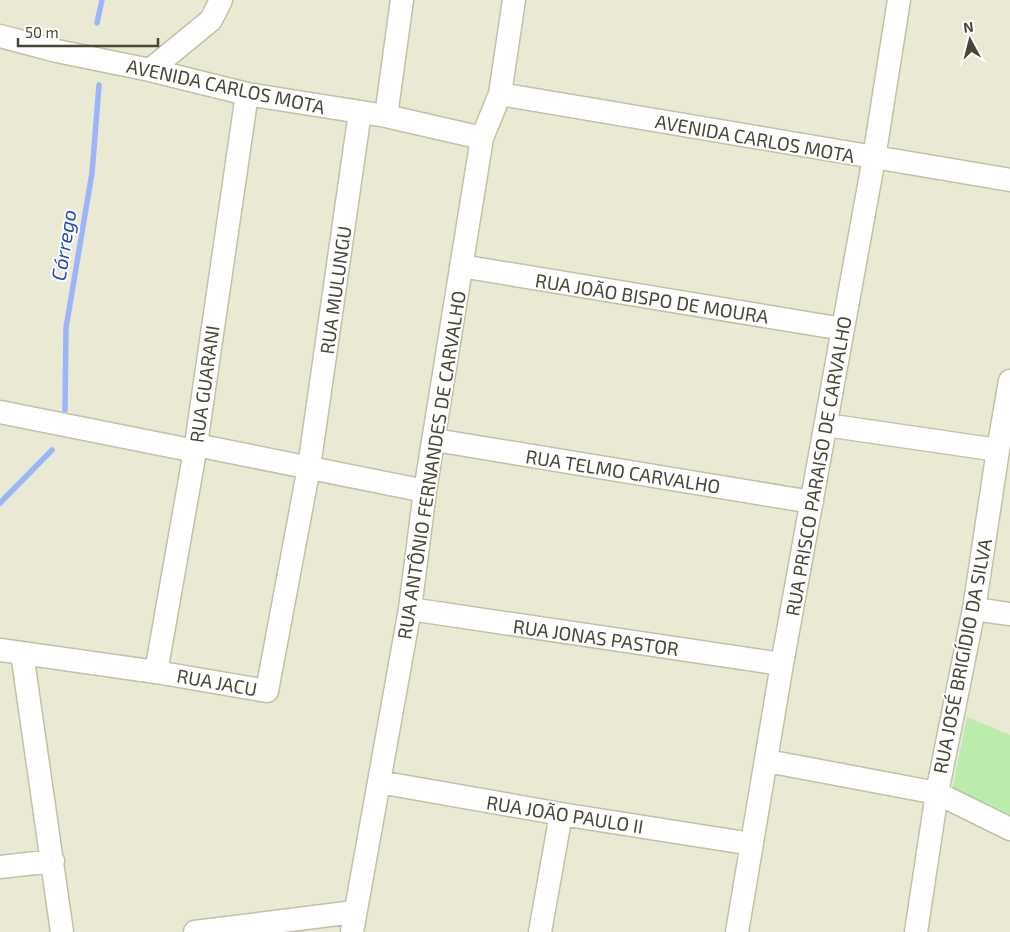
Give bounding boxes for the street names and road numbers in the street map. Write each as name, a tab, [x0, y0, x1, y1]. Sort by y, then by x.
street label: AVENIDA CARLOS MOTA	[125, 54, 327, 118]
street label: AVENIDA CARLOS MOTA	[653, 109, 857, 167]
street label: RUA MULUNGU	[315, 224, 355, 356]
street label: RUA JOÃO BISPO DE MOURA	[534, 268, 770, 328]
street label: RUA ANTÔNIO FERNANDES DE CARVALHO	[392, 289, 470, 641]
street label: RUA PRISCO PARAISO DE CARVALHO	[780, 314, 856, 618]
street label: RUA GUARANI	[184, 324, 224, 444]
street label: RUA TELMO CARVALHO	[524, 444, 722, 498]
street label: RUA JOSÉ BRIGÍDIO DA SILVA	[928, 536, 996, 775]
street label: RUA JONAS PASTOR	[512, 614, 680, 660]
street label: RUA JACU	[175, 664, 259, 700]
street label: RUA JOÃO PAULO II	[485, 790, 645, 838]

